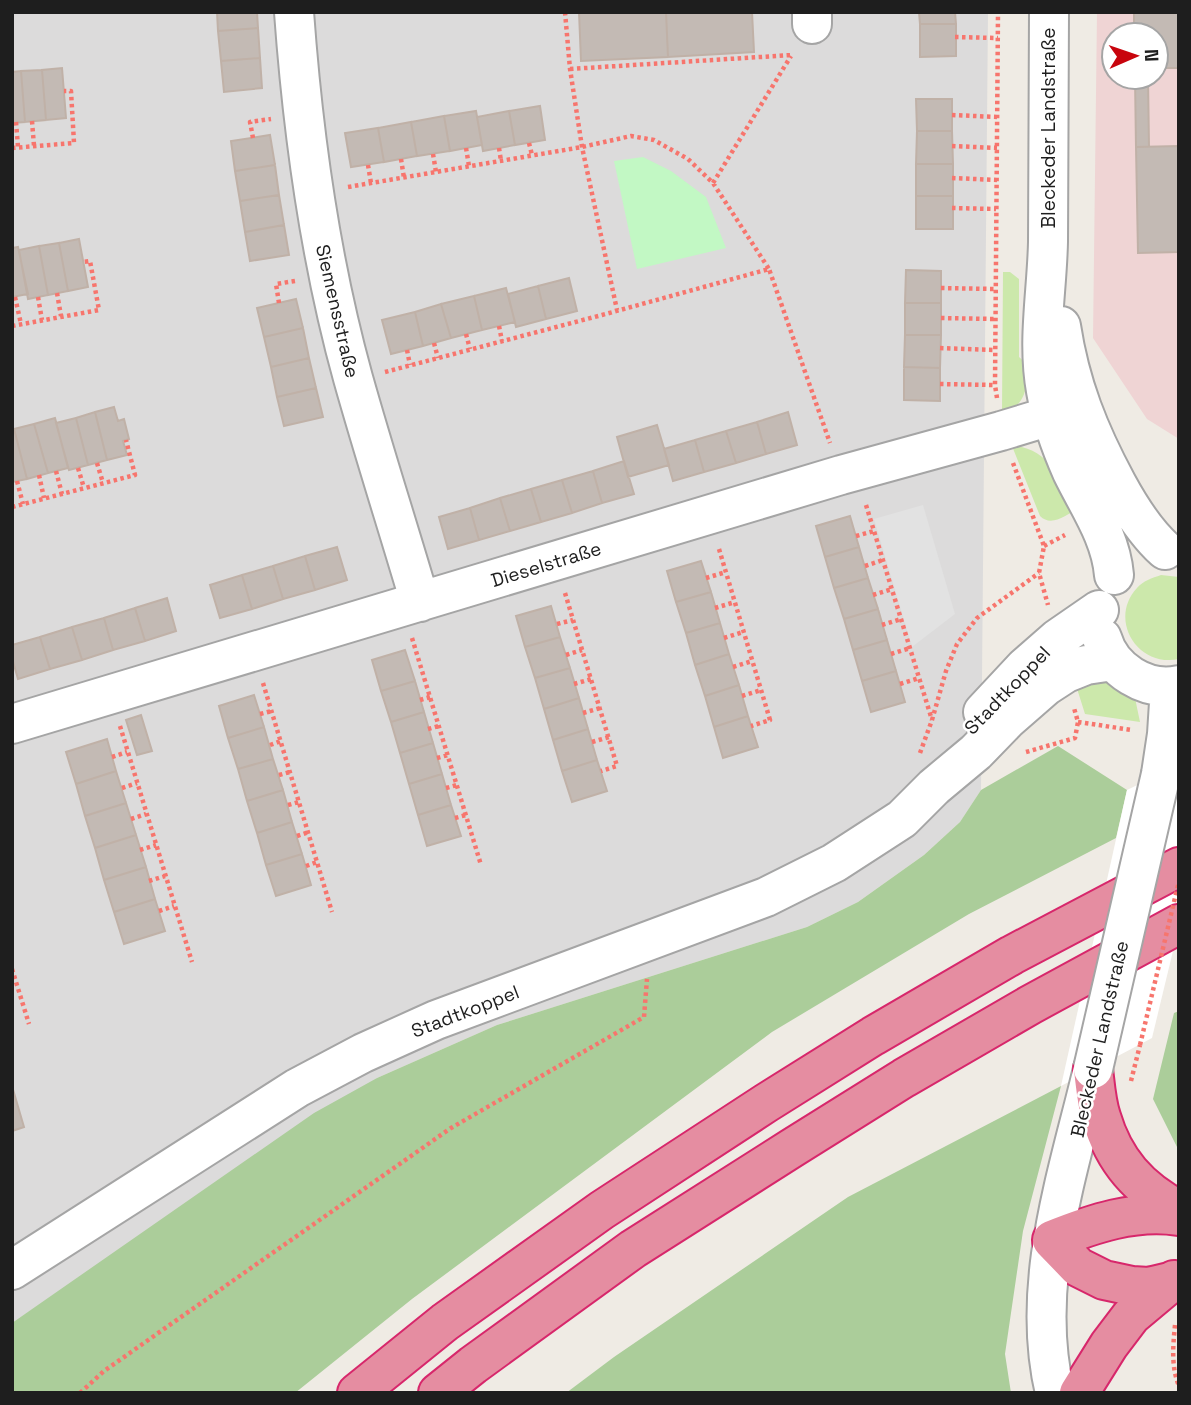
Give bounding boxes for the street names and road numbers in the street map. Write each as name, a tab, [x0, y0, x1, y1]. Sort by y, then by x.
street label: Bleckeder Landstraße	[1036, 28, 1061, 229]
street label: Siemensstraße	[310, 242, 365, 380]
street label: Dieselstraße	[488, 536, 604, 593]
street label: Stadtkoppel	[959, 641, 1056, 740]
street label: Bleckeder Landstraße	[1065, 938, 1134, 1140]
street label: Stadtkoppel	[408, 979, 523, 1044]

